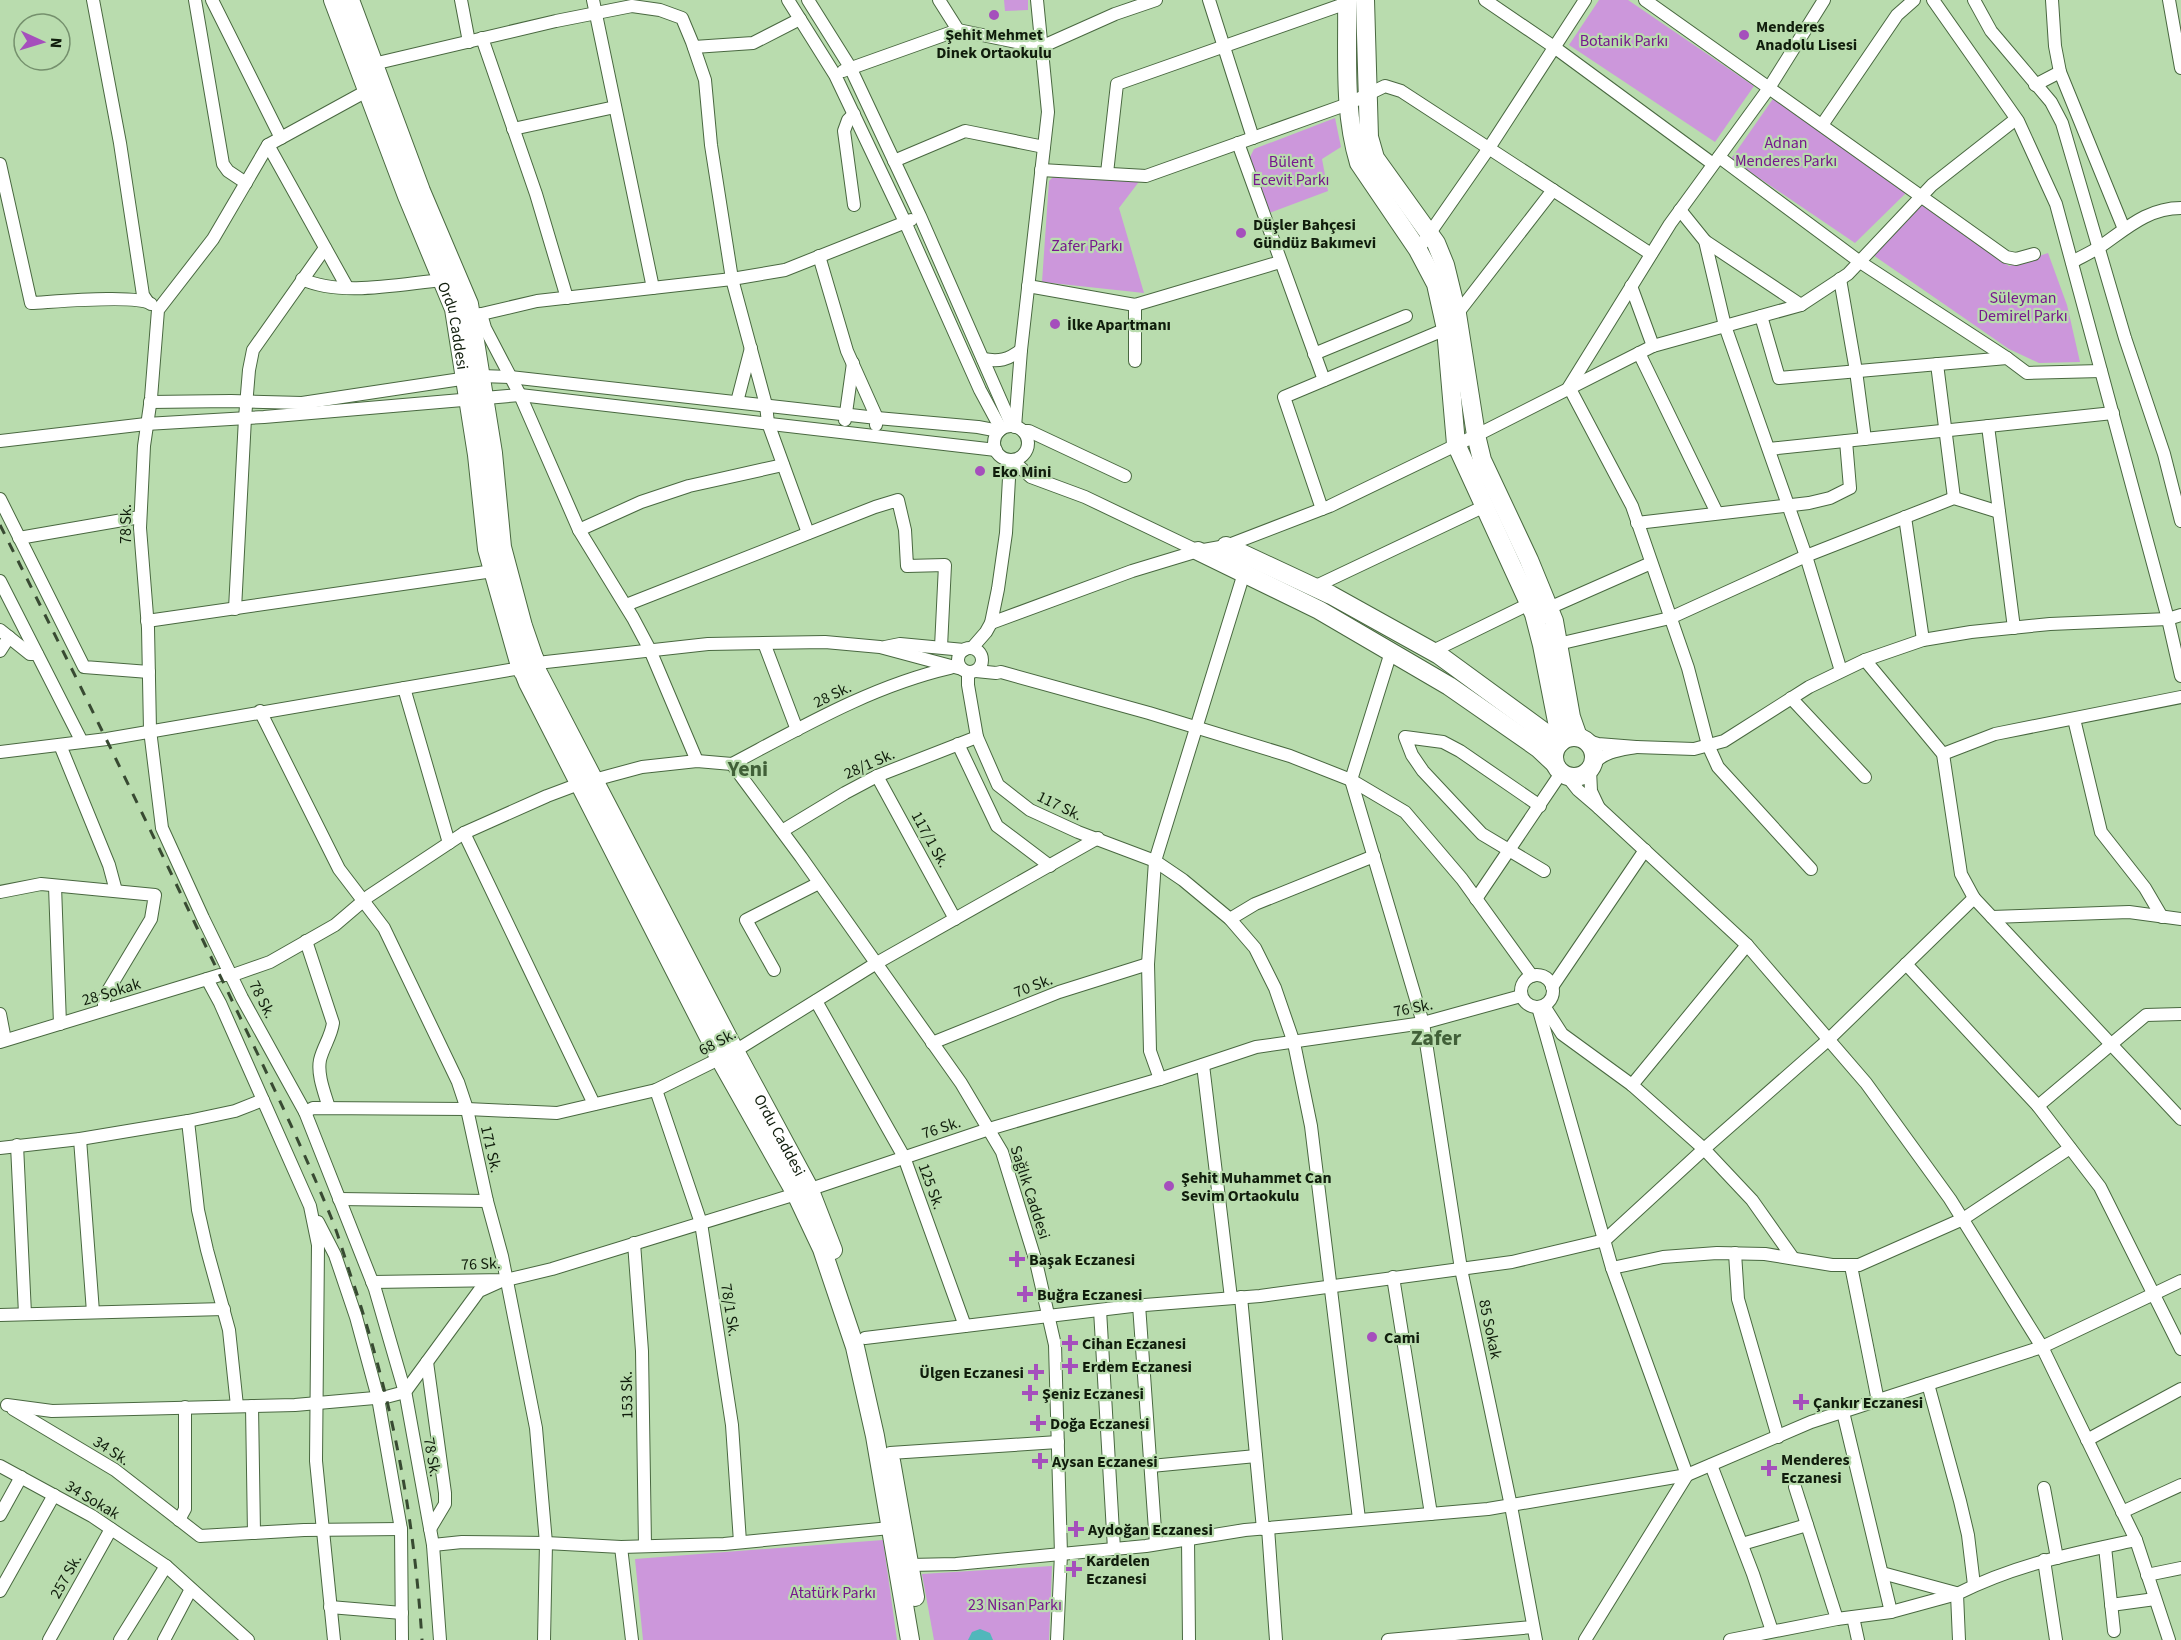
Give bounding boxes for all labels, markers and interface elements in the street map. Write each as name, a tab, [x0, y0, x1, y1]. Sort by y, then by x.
marker: Şehit Mehmet Dinek Ortaokulu	[987, 8, 1001, 22]
north arrow	[12, 12, 72, 72]
place label: Menderes Anadolu Lisesi	[1755, 16, 1857, 56]
place label: Şehit Mehmet Dinek Ortaokulu	[936, 24, 1052, 64]
marker: Menderes Anadolu Lisesi	[1737, 28, 1751, 42]
park label: Botanik Parkı	[1580, 30, 1668, 52]
text: N	[45, 37, 67, 49]
park label: Adnan Menderes Parkı	[1735, 132, 1837, 172]
park label: Bülent Ecevit Parkı	[1252, 151, 1330, 191]
place label: Düşler Bahçesi Gündüz Bakımevi	[1253, 214, 1376, 254]
marker: Düşler Bahçesi Gündüz Bakımevi	[1234, 226, 1248, 240]
park label: Zafer Parkı	[1051, 235, 1123, 257]
street label: Ordu Caddesi	[432, 278, 473, 371]
park label: Süleyman Demirel Parkı	[1978, 287, 2068, 327]
place label: İlke Apartmanı	[1067, 314, 1171, 336]
marker: İlke Apartmanı	[1048, 317, 1062, 331]
place label: Eko Mini	[992, 461, 1051, 483]
marker: Eko Mini	[973, 464, 987, 478]
street label: 78 Sk.	[115, 504, 137, 544]
street label: 28 Sk.	[810, 676, 855, 714]
street label: 28/1 Sk.	[841, 743, 898, 785]
district label: Yeni	[727, 753, 768, 785]
street label: 117 Sk.	[1033, 786, 1086, 826]
street label: 117/1 Sk.	[906, 807, 955, 872]
street label: 70 Sk.	[1011, 969, 1056, 1003]
street label: 28 Sokak	[79, 973, 143, 1011]
street label: 78 Sk.	[243, 977, 281, 1022]
street label: 76 Sk.	[1392, 993, 1435, 1023]
district label: Zafer	[1411, 1022, 1462, 1054]
street label: 68 Sk.	[695, 1023, 740, 1061]
street label: Ordu Caddesi	[748, 1090, 811, 1180]
street label: 76 Sk.	[919, 1111, 964, 1145]
street label: 171 Sk.	[475, 1124, 507, 1175]
street label: Sağlık Caddesi	[1005, 1143, 1056, 1242]
street label: 125 Sk.	[913, 1160, 950, 1213]
place label: Şehit Muhammet Can Sevim Ortaokulu	[1181, 1167, 1332, 1207]
marker: Şehit Muhammet Can Sevim Ortaokulu	[1162, 1179, 1176, 1193]
place label: Başak Eczanesi	[1029, 1249, 1135, 1271]
street label: 76 Sk.	[461, 1252, 501, 1276]
marker: Başak Eczanesi	[1010, 1252, 1024, 1266]
street label: 78/1 Sk.	[715, 1282, 745, 1338]
place label: Buğra Eczanesi	[1037, 1284, 1142, 1306]
marker: Buğra Eczanesi	[1018, 1287, 1032, 1301]
street label: 85 Sokak	[1473, 1298, 1507, 1361]
place label: Cami	[1384, 1327, 1420, 1349]
marker: Cami	[1365, 1330, 1379, 1344]
place label: Cihan Eczanesi	[1082, 1333, 1186, 1355]
marker: Cihan Eczanesi	[1063, 1336, 1077, 1350]
place label: Erdem Eczanesi	[1082, 1356, 1192, 1378]
marker: Erdem Eczanesi	[1063, 1359, 1077, 1373]
place label: Ülgen Eczanesi	[919, 1362, 1024, 1384]
marker: Ülgen Eczanesi	[1029, 1365, 1043, 1379]
street label: 153 Sk.	[616, 1371, 638, 1419]
place label: Şeniz Eczanesi	[1042, 1383, 1144, 1405]
marker: Şeniz Eczanesi	[1023, 1386, 1037, 1400]
place label: Çankır Eczanesi	[1813, 1392, 1923, 1414]
marker: Çankır Eczanesi	[1794, 1395, 1808, 1409]
place label: Doğa Eczanesi	[1050, 1413, 1150, 1435]
marker: Doğa Eczanesi	[1031, 1416, 1045, 1430]
street label: 34 Sk.	[89, 1431, 134, 1471]
street label: 78 Sk.	[418, 1436, 446, 1479]
place label: Menderes Eczanesi	[1781, 1449, 1850, 1489]
place label: Aysan Eczanesi	[1051, 1451, 1158, 1473]
marker: Aysan Eczanesi	[1033, 1454, 1047, 1468]
marker: Menderes Eczanesi	[1762, 1461, 1776, 1475]
street label: 34 Sokak	[61, 1475, 124, 1525]
place label: Aydoğan Eczanesi	[1087, 1519, 1213, 1541]
marker: Aydoğan Eczanesi	[1069, 1522, 1083, 1536]
street label: 257 Sk.	[45, 1550, 87, 1603]
place label: Kardelen Eczanesi	[1086, 1550, 1150, 1590]
marker: Kardelen Eczanesi	[1067, 1562, 1081, 1576]
park label: Atatürk Parkı	[790, 1582, 876, 1604]
park label: 23 Nisan Parkı	[968, 1594, 1062, 1616]

